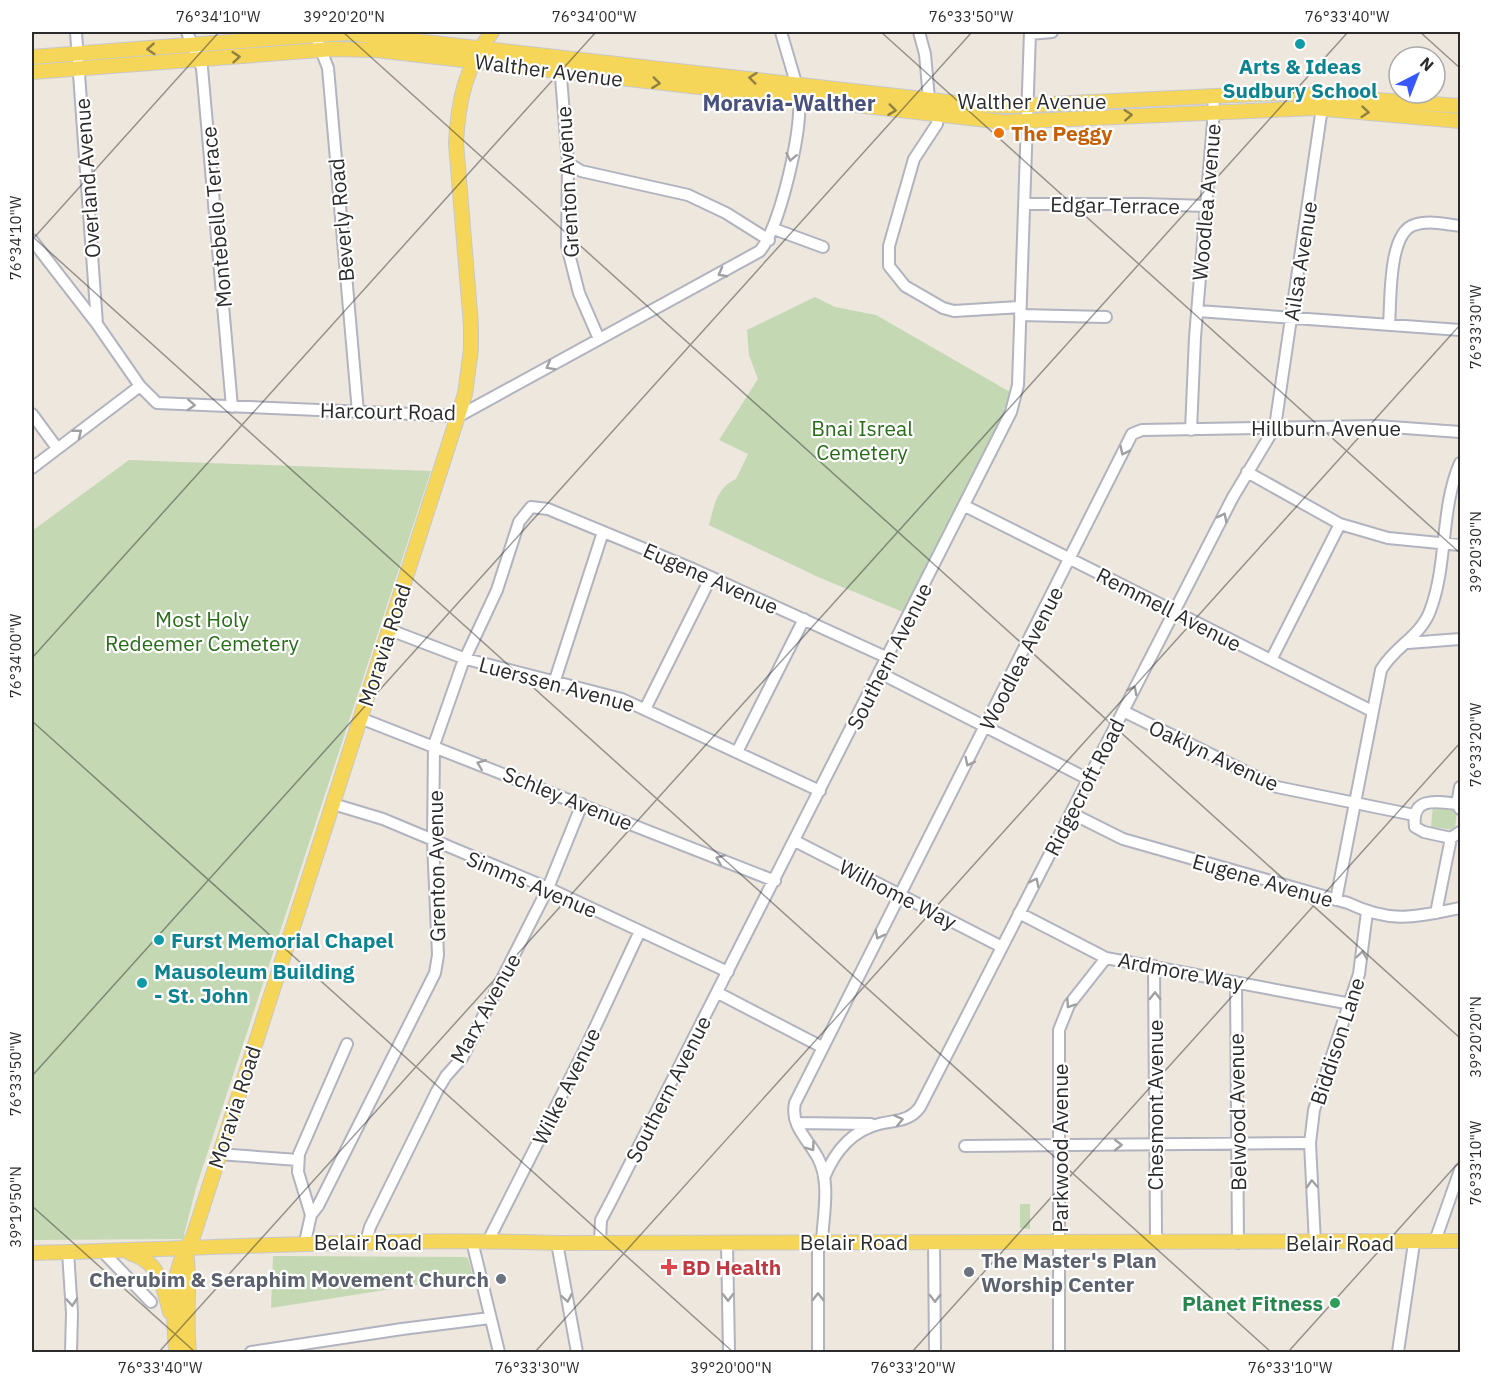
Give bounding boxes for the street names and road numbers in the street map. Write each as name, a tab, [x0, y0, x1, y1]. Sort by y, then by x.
street label: Walther Avenue	[473, 47, 625, 93]
street label: Walther Avenue	[958, 87, 1106, 115]
street label: Overland Avenue	[67, 97, 107, 259]
street label: Grenton Avenue	[549, 106, 585, 258]
street label: Woodlea Avenue	[1185, 122, 1227, 282]
street label: Montebello Terrace	[194, 125, 238, 309]
street label: Beverly Road	[322, 157, 360, 283]
street label: Edgar Terrace	[1050, 190, 1180, 220]
street label: Ailsa Avenue	[1277, 199, 1323, 323]
street label: Harcourt Road	[320, 396, 456, 426]
street label: Hillburn Avenue	[1251, 414, 1401, 442]
street label: Eugene Avenue	[639, 536, 783, 620]
street label: Remmell Avenue	[1092, 560, 1246, 658]
street label: Southern Avenue	[840, 578, 938, 734]
street label: Moravia Road	[351, 580, 417, 710]
street label: Woodlea Avenue	[973, 581, 1069, 735]
street label: Luerssen Avenue	[476, 650, 638, 718]
street label: Oaklyn Avenue	[1145, 713, 1283, 797]
street label: Ridgecroft Road	[1037, 714, 1131, 860]
street label: Schley Avenue	[499, 759, 637, 837]
street label: Grenton Avenue	[421, 790, 451, 942]
street label: Simms Avenue	[462, 844, 602, 924]
street label: Eugene Avenue	[1189, 847, 1337, 913]
street label: Wilhome Way	[834, 852, 962, 936]
street label: Ardmore Way	[1116, 945, 1247, 997]
street label: Marx Avenue	[443, 948, 527, 1068]
street label: Biddison Lane	[1303, 974, 1371, 1108]
street label: Southern Avenue	[619, 1011, 717, 1167]
street label: Chesmont Avenue	[1141, 1019, 1169, 1191]
street label: Wilke Avenue	[526, 1023, 606, 1149]
street label: Belwood Avenue	[1222, 1033, 1252, 1191]
street label: Moravia Road	[201, 1042, 267, 1172]
street label: Parkwood Avenue	[1046, 1063, 1074, 1233]
street label: Belair Road	[314, 1228, 422, 1256]
street label: Belair Road	[800, 1228, 908, 1256]
street label: Belair Road	[1286, 1229, 1394, 1257]

